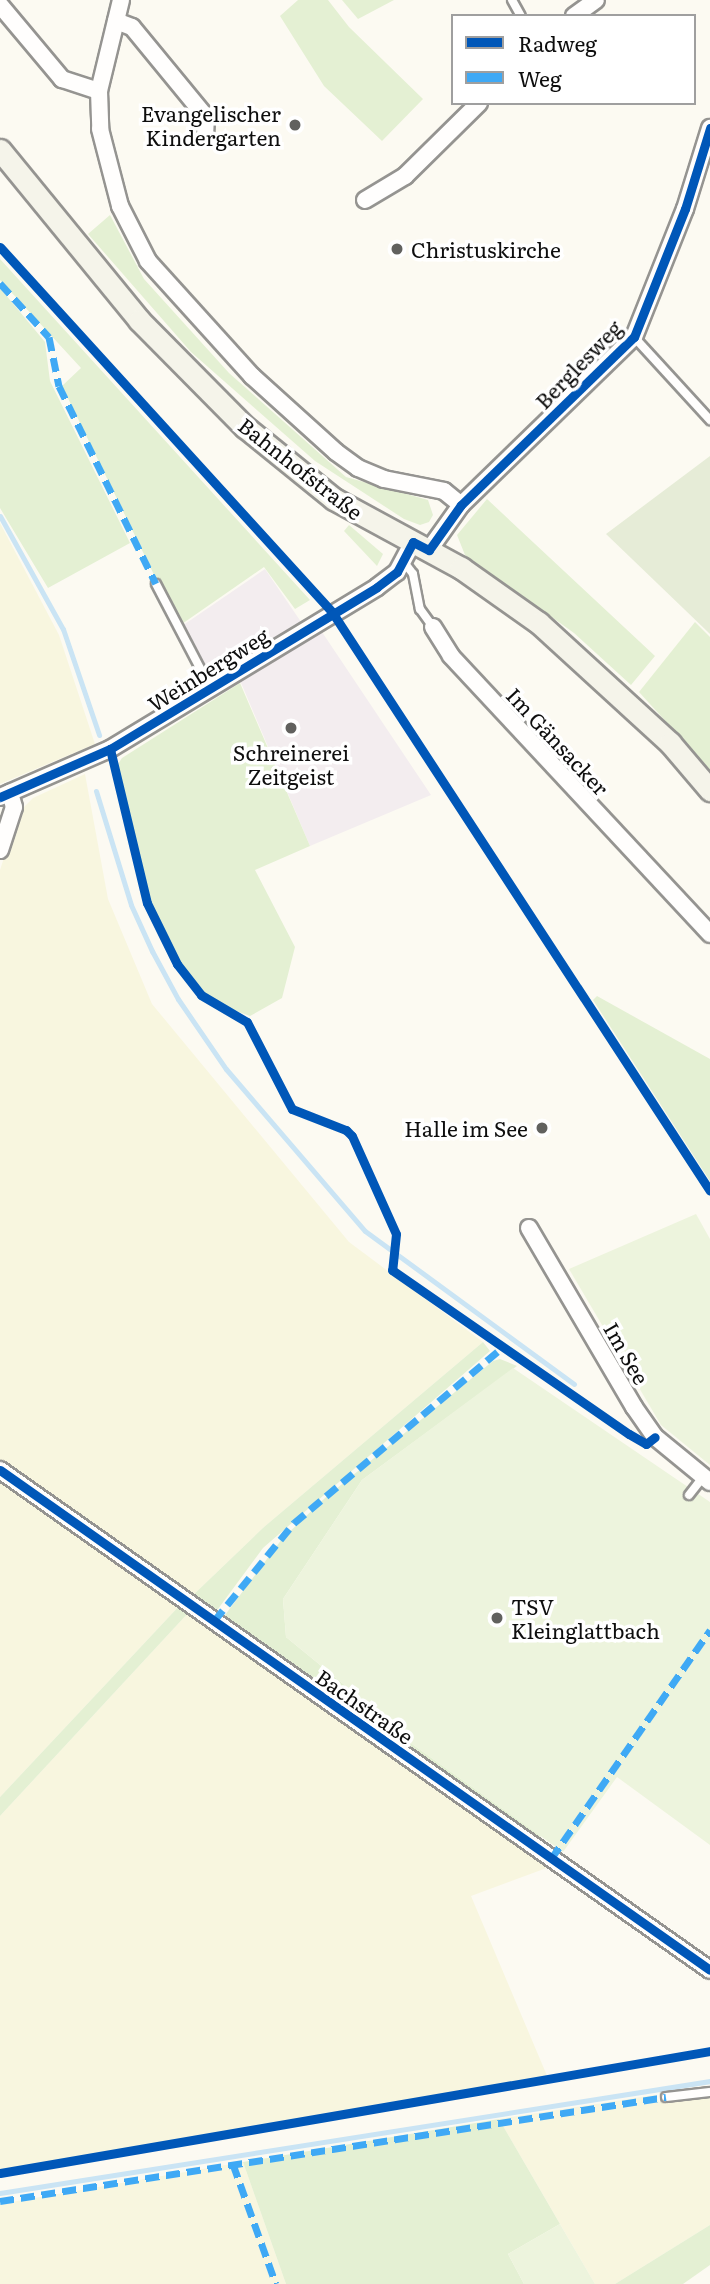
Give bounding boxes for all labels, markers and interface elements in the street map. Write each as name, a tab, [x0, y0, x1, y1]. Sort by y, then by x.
legend	[451, 14, 696, 105]
text: Radweg	[518, 27, 597, 58]
text: Weg	[518, 62, 562, 93]
place label: Evangelischer Kindergarten	[141, 100, 281, 150]
marker: Evangelischer Kindergarten	[287, 117, 303, 133]
place label: Christuskirche	[411, 236, 561, 262]
marker: Christuskirche	[389, 241, 405, 257]
street label: Berglesweg	[530, 315, 626, 413]
street label: Bahnhofstraße	[234, 412, 368, 524]
street label: Weinbergweg	[143, 622, 273, 716]
street label: Im Gänsacker	[502, 682, 614, 800]
marker: Schreinerei Zeitgeist	[283, 720, 299, 736]
place label: Schreinerei Zeitgeist	[233, 739, 349, 789]
place label: Halle im See	[404, 1115, 528, 1141]
marker: Halle im See	[534, 1120, 550, 1136]
street label: Im See	[599, 1317, 655, 1389]
place label: TSV Kleinglattbach	[511, 1593, 660, 1643]
marker: TSV Kleinglattbach	[489, 1610, 505, 1626]
street label: Bachstraße	[312, 1663, 418, 1749]

